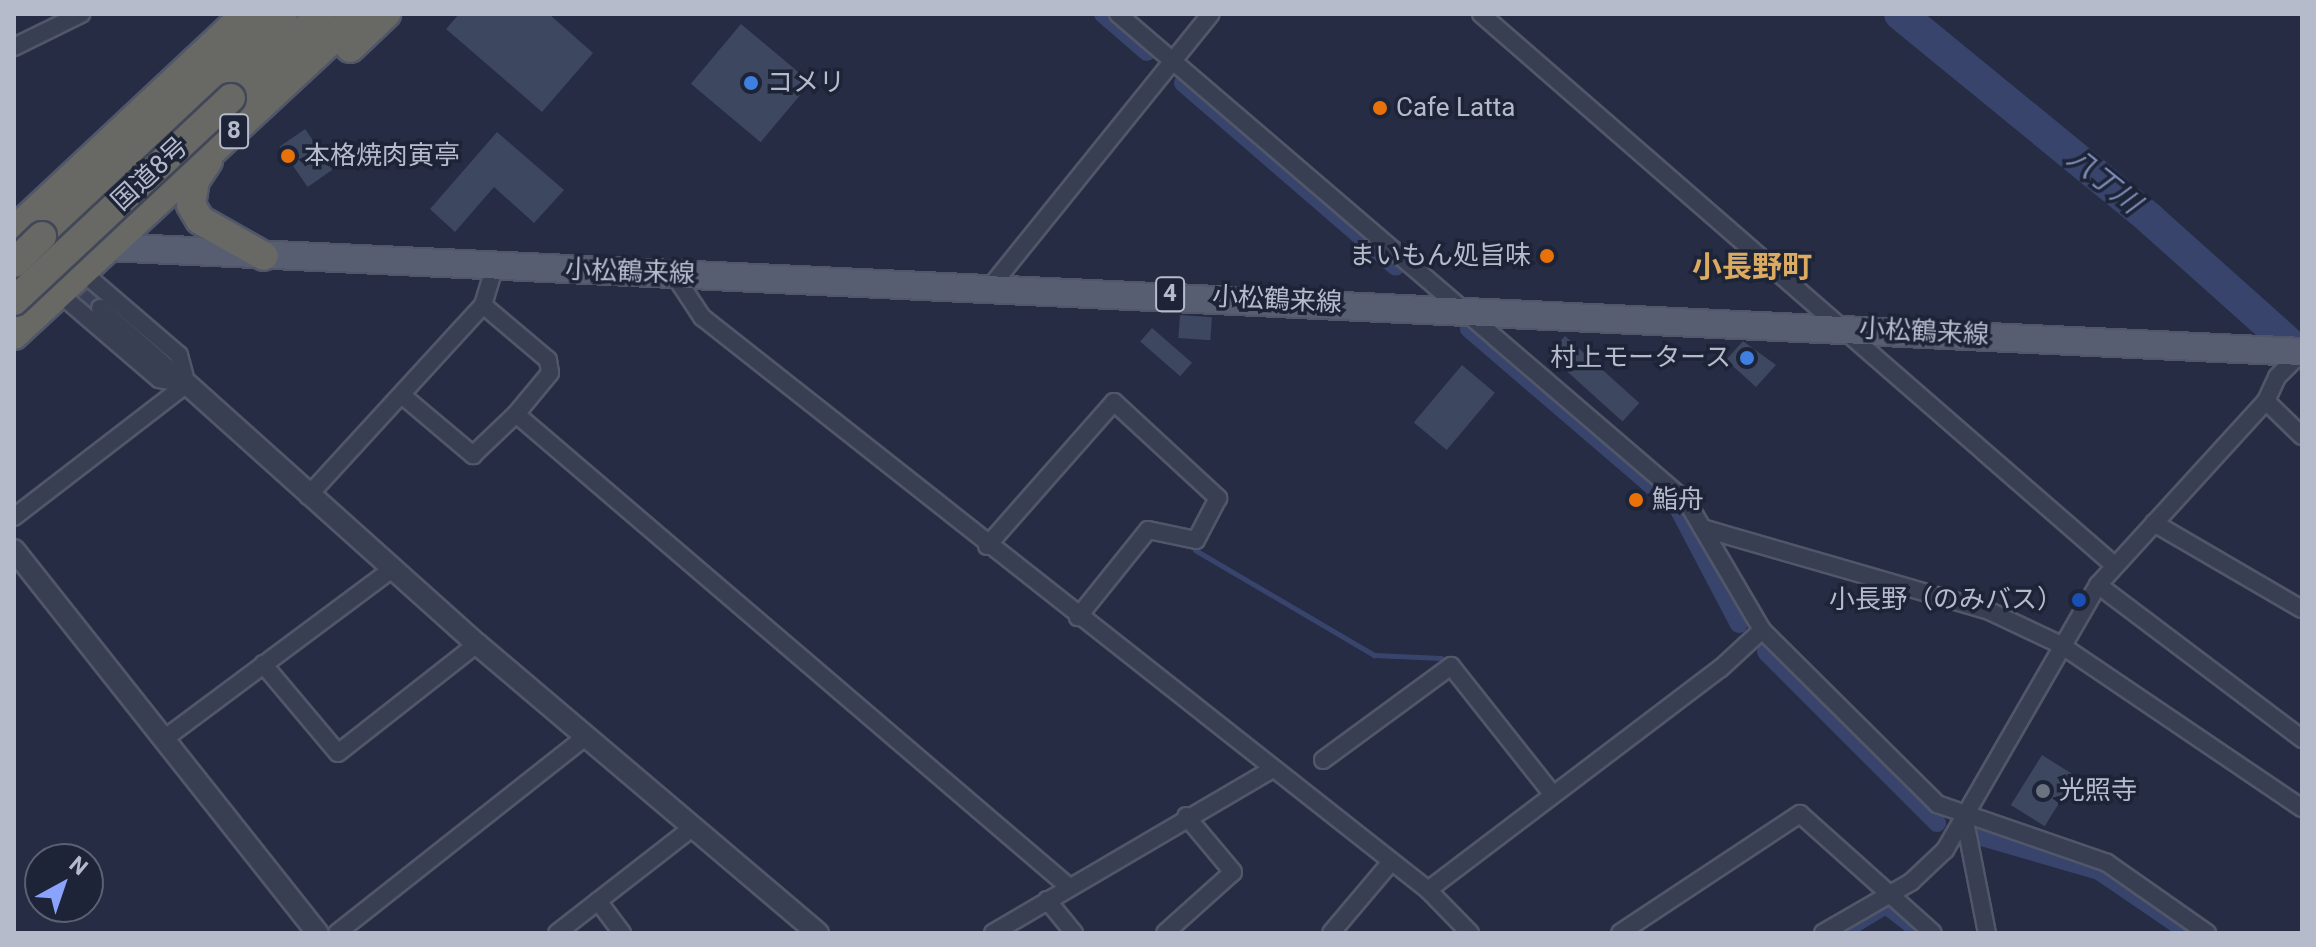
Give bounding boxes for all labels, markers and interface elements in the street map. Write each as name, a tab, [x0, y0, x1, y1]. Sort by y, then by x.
place label: コメリ	[767, 67, 845, 99]
marker: コメリ	[742, 74, 760, 92]
place label: Cafe Latta	[1396, 92, 1515, 124]
marker: Cafe Latta	[1371, 99, 1389, 117]
road number: 8	[218, 111, 250, 151]
street label: 国道8号	[105, 131, 195, 217]
place label: 本格焼肉寅亭	[304, 140, 460, 172]
water label: 八丁川	[2061, 142, 2147, 220]
marker: 本格焼肉寅亭	[279, 147, 297, 165]
place label: まいもん処旨味	[1349, 240, 1531, 272]
marker: まいもん処旨味	[1538, 247, 1556, 265]
district label: 小長野町	[1692, 249, 1812, 285]
street label: 小松鶴来線	[564, 254, 696, 290]
road number: 4	[1154, 274, 1186, 314]
street label: 小松鶴来線	[1211, 281, 1343, 319]
street label: 小松鶴来線	[1858, 313, 1990, 351]
place label: 村上モータース	[1549, 342, 1731, 374]
marker: 村上モータース	[1738, 349, 1756, 367]
place label: 鮨舟	[1652, 484, 1704, 516]
marker: 鮨舟	[1627, 491, 1645, 509]
place label: 小長野（のみバス）	[1829, 584, 2063, 616]
marker: 小長野（のみバス）	[2070, 591, 2088, 609]
place label: 光照寺	[2059, 775, 2137, 807]
marker: 光照寺	[2034, 782, 2052, 800]
north arrow	[24, 843, 104, 923]
text: N	[64, 851, 92, 880]

